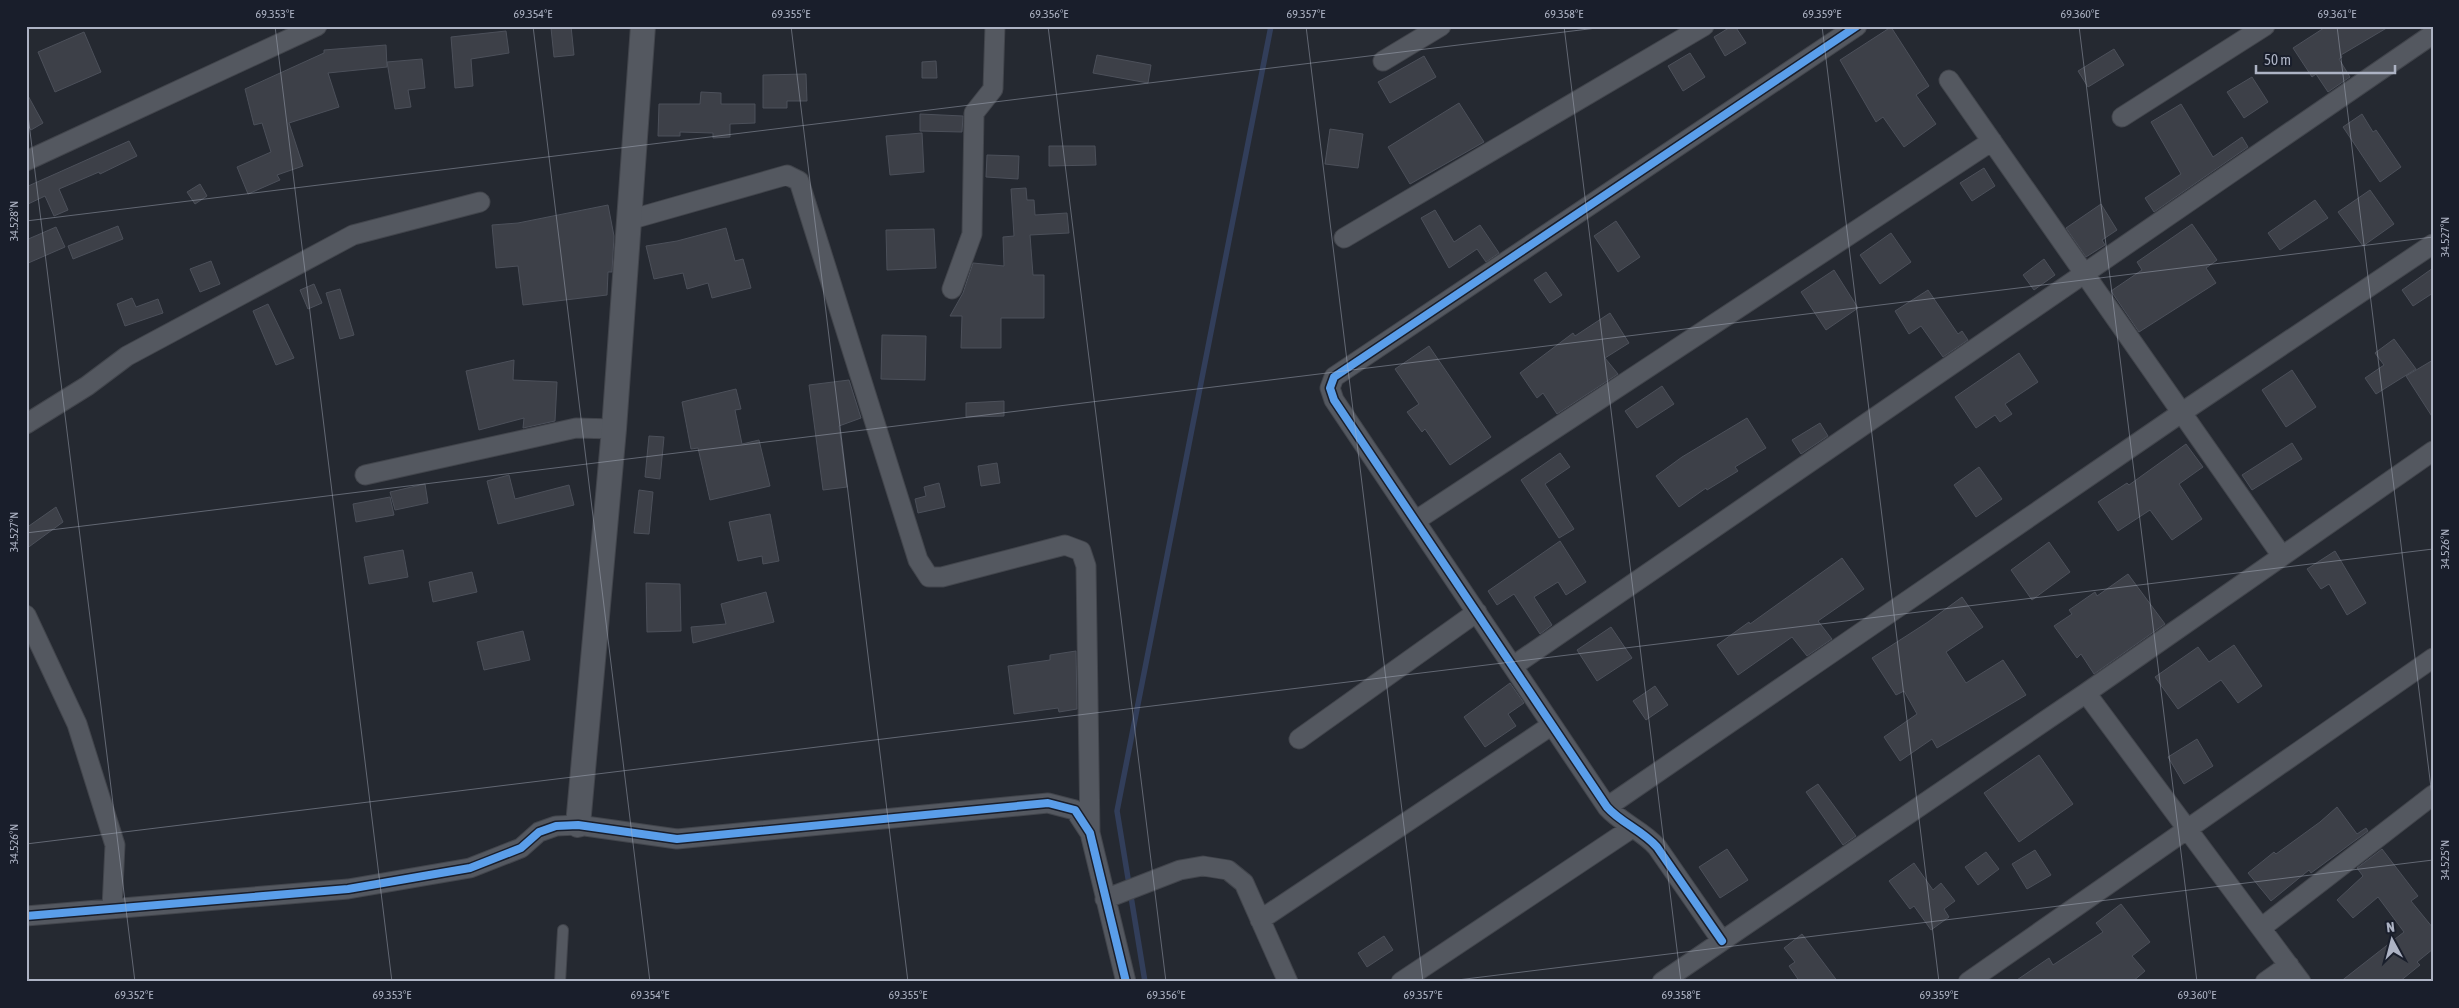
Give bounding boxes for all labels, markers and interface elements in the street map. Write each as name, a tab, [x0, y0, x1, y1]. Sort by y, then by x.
text: 69.353°E	[256, 7, 294, 21]
text: 69.354°E	[514, 7, 552, 21]
text: 69.355°E	[772, 7, 810, 21]
text: 69.356°E	[1030, 7, 1068, 21]
text: 69.357°E	[1287, 7, 1325, 21]
text: 69.358°E	[1545, 7, 1583, 21]
text: 69.359°E	[1803, 7, 1841, 21]
text: 69.360°E	[2061, 7, 2099, 21]
text: 69.361°E	[2318, 7, 2356, 21]
scale bar	[2256, 42, 2395, 74]
text: 50 m	[2264, 51, 2291, 68]
text: 34.528°N	[7, 201, 21, 241]
text: 34.527°N	[2438, 217, 2452, 257]
text: 34.527°N	[7, 512, 21, 552]
text: 34.526°N	[2438, 529, 2452, 569]
text: 34.526°N	[7, 824, 21, 864]
text: 34.525°N	[2438, 840, 2452, 880]
north arrow	[2366, 916, 2416, 966]
text: N	[2385, 919, 2395, 936]
text: 69.352°E	[115, 988, 153, 1002]
text: 69.353°E	[373, 988, 411, 1002]
text: 69.354°E	[631, 988, 669, 1002]
text: 69.355°E	[889, 988, 927, 1002]
text: 69.356°E	[1147, 988, 1185, 1002]
text: 69.357°E	[1404, 988, 1442, 1002]
text: 69.358°E	[1662, 988, 1700, 1002]
text: 69.359°E	[1920, 988, 1958, 1002]
text: 69.360°E	[2178, 988, 2216, 1002]

